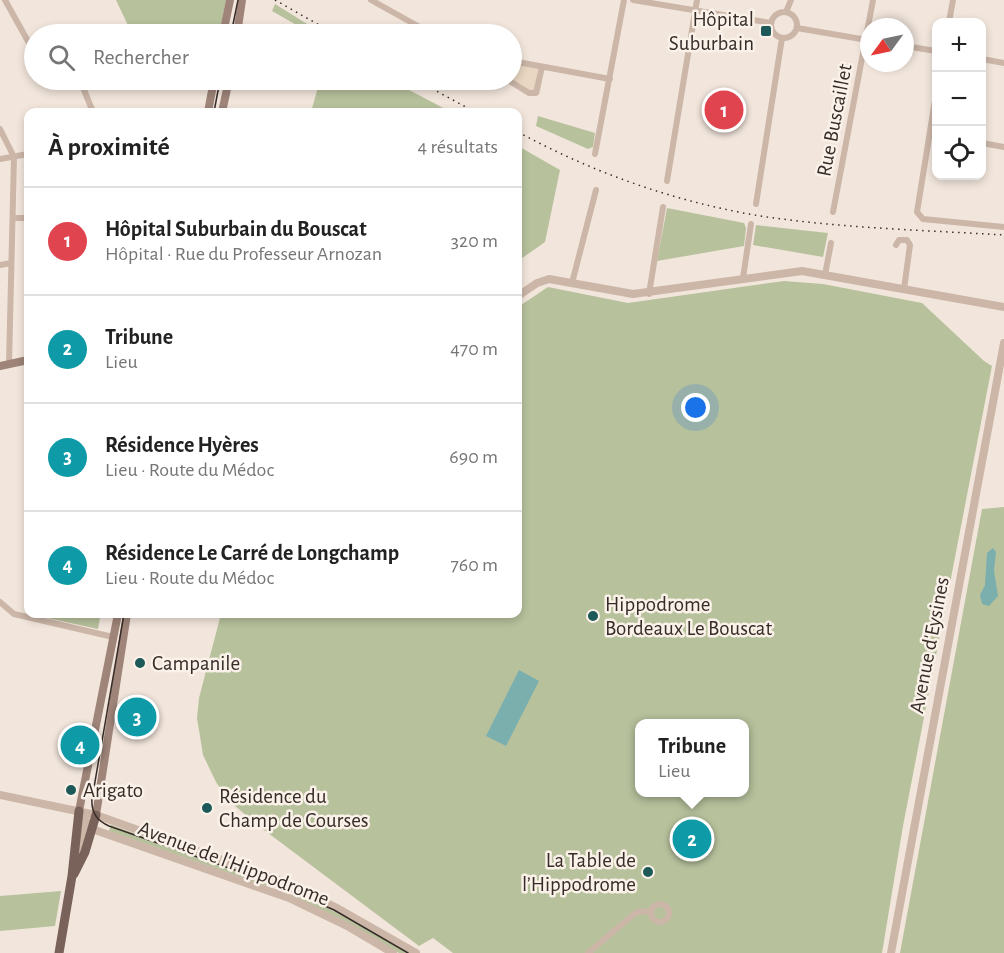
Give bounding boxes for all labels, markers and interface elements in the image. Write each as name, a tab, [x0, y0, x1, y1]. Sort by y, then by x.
place label: Hôpital Suburbain	[669, 9, 754, 54]
north arrow	[860, 18, 914, 72]
map controls	[932, 18, 986, 180]
button: +	[932, 18, 986, 72]
search box	[24, 24, 522, 90]
marker: Hôpital Suburbain	[759, 24, 773, 38]
icon: search	[45, 41, 78, 74]
text: Rechercher	[93, 46, 189, 68]
street label: Rue Buscaillet	[813, 62, 856, 178]
button: −	[932, 72, 986, 126]
pin: 1	[704, 88, 744, 132]
button: locate	[932, 126, 986, 180]
text: À proximité	[48, 134, 170, 160]
text: 4 résultats	[417, 137, 498, 157]
text: Hôpital Suburbain du Bouscat	[105, 218, 367, 240]
text: 1	[64, 231, 71, 251]
text: 320 m	[451, 231, 498, 251]
text: Hôpital · Rue du Professeur Arnozan	[105, 244, 382, 264]
text: Tribune	[105, 326, 173, 348]
text: 2	[63, 339, 72, 359]
text: 470 m	[450, 339, 498, 359]
text: Lieu	[105, 352, 138, 372]
your location	[681, 393, 710, 422]
text: Résidence Hyères	[105, 434, 259, 456]
text: 3	[63, 447, 72, 467]
text: 690 m	[449, 447, 498, 467]
text: Lieu · Route du Médoc	[105, 460, 274, 480]
text: Résidence Le Carré de Longchamp	[105, 542, 399, 564]
text: 4	[62, 555, 73, 575]
text: 760 m	[450, 555, 498, 575]
text: Lieu · Route du Médoc	[105, 568, 274, 588]
street label: Avenue d'Eysines	[906, 575, 953, 715]
place label: Hippodrome Bordeaux Le Bouscat	[605, 594, 773, 639]
marker: Hippodrome Bordeaux Le Bouscat	[586, 609, 600, 623]
place label: Campanile	[152, 653, 240, 674]
marker: Campanile	[133, 656, 147, 670]
pin: 3	[118, 694, 156, 740]
popup	[635, 719, 749, 797]
pin: 4	[60, 722, 100, 768]
text: Tribune	[658, 735, 726, 757]
text: Lieu	[658, 761, 691, 781]
place label: Arigato	[83, 780, 143, 801]
marker: Arigato	[64, 783, 78, 797]
place label: Résidence du Champ de Courses	[219, 786, 369, 831]
marker: Résidence du Champ de Courses	[200, 801, 214, 815]
pin: 2	[672, 816, 712, 862]
street label: Avenue de l'Hippodrome	[135, 817, 332, 910]
place label: La Table de l’Hippodrome	[522, 850, 636, 895]
marker: La Table de l’Hippodrome	[641, 865, 655, 879]

